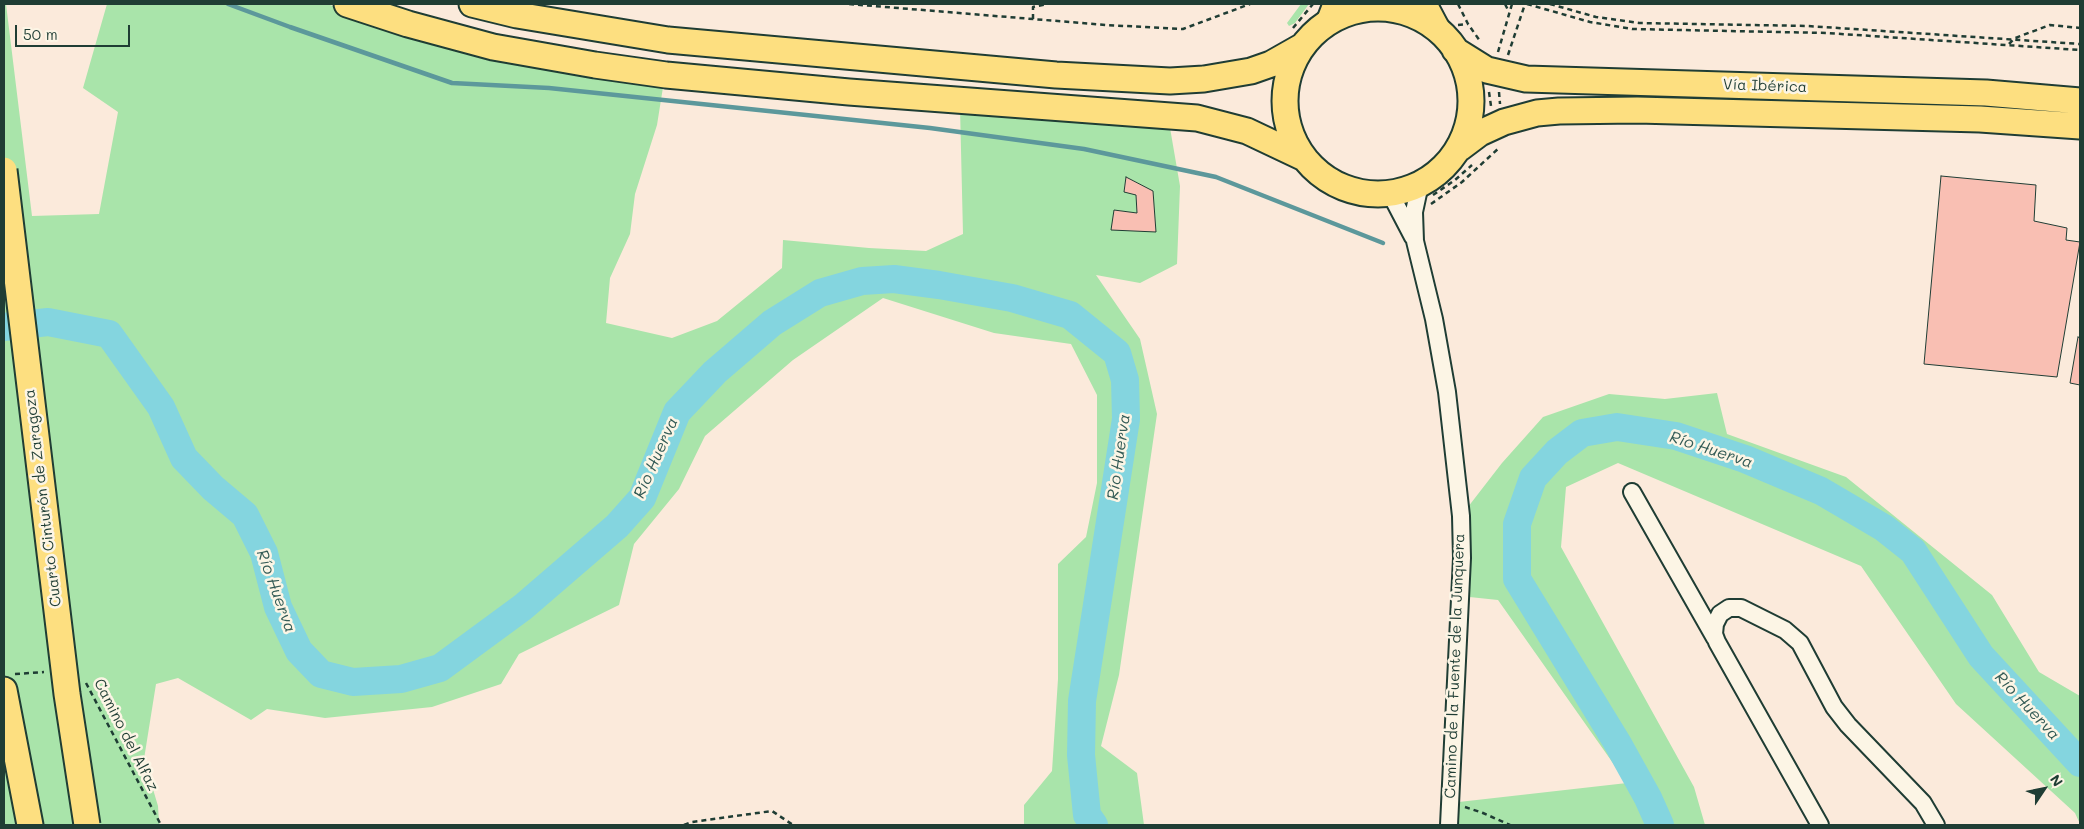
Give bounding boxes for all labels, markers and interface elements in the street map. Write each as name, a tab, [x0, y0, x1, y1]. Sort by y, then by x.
scale bar	[18, 15, 132, 47]
text: 50 m	[23, 24, 58, 44]
street label: Vía Ibérica	[1723, 76, 1807, 96]
street label: Cuarto Cinturón de Zaragoza	[21, 388, 65, 608]
water label: Río Huerva	[1103, 413, 1135, 501]
water label: Río Huerva	[630, 415, 682, 501]
water label: Río Huerva	[1667, 428, 1755, 472]
street label: Camino de la Fuente de la Junquera	[1441, 533, 1469, 799]
water label: Río Huerva	[252, 547, 300, 635]
water label: Río Huerva	[1991, 668, 2063, 744]
street label: Camino del Alfaz	[90, 676, 162, 794]
north arrow	[2019, 764, 2069, 814]
text: N	[2046, 771, 2068, 790]

